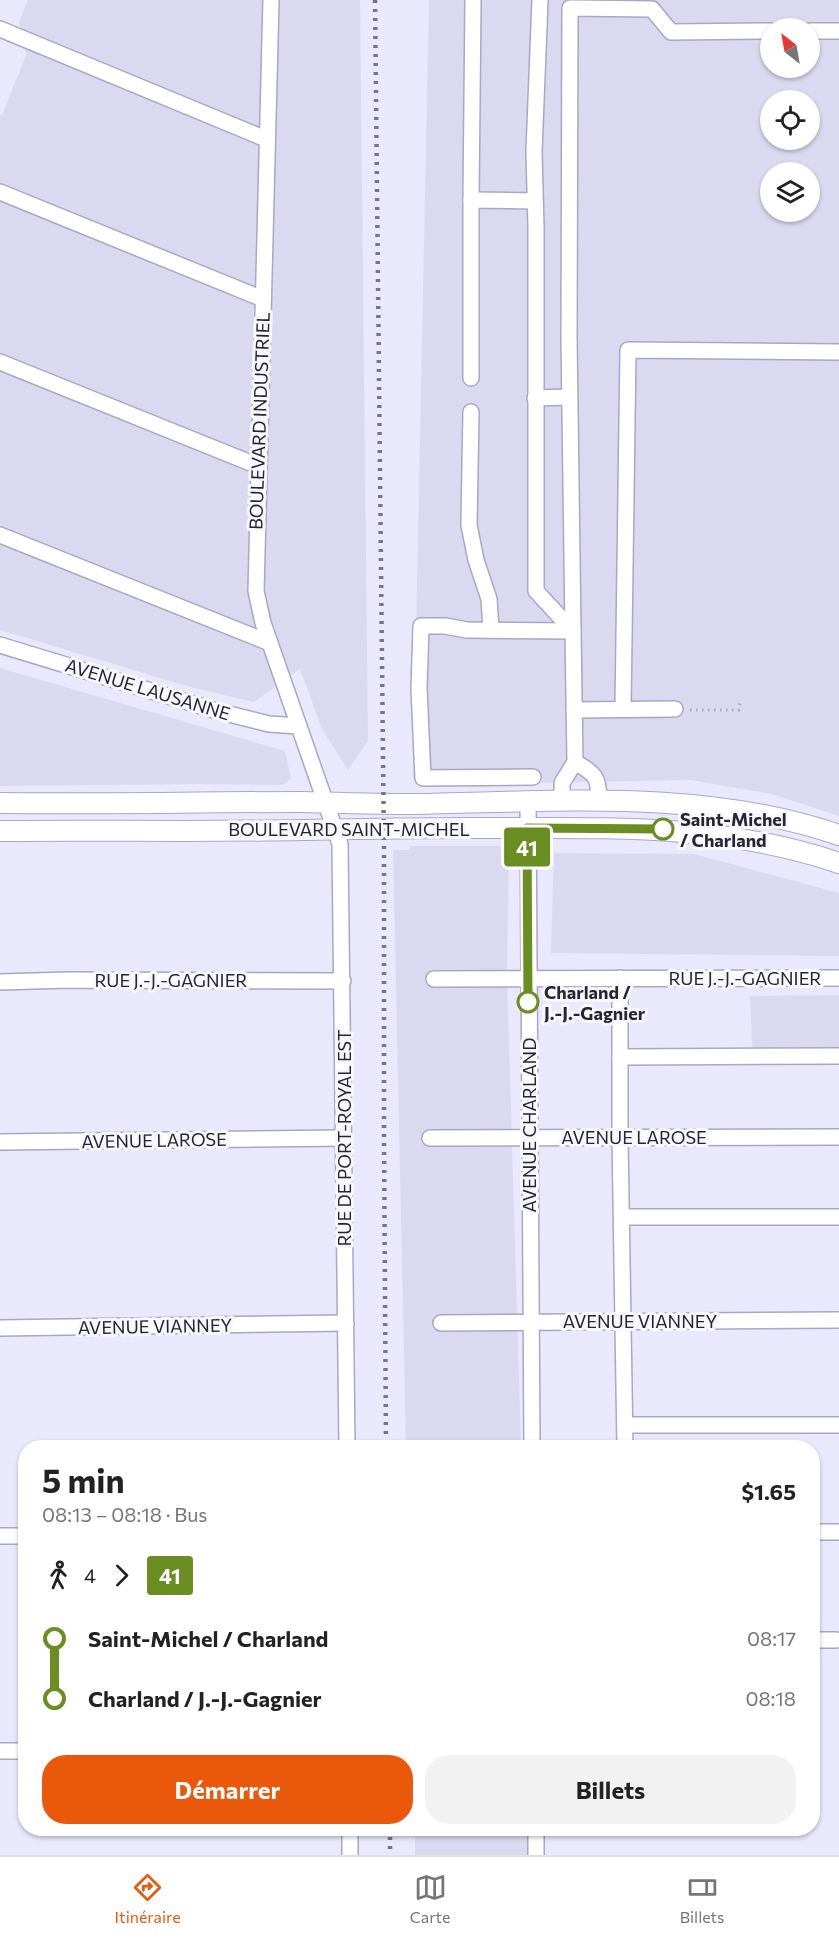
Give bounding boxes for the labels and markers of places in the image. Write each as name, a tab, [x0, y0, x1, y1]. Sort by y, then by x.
place label: Saint-Michel / Charland	[680, 808, 787, 851]
marker: Saint-Michel / Charland	[652, 818, 674, 840]
place label: Charland / J.-J.-Gagnier	[544, 981, 646, 1024]
marker: Charland / J.-J.-Gagnier	[517, 991, 539, 1013]

